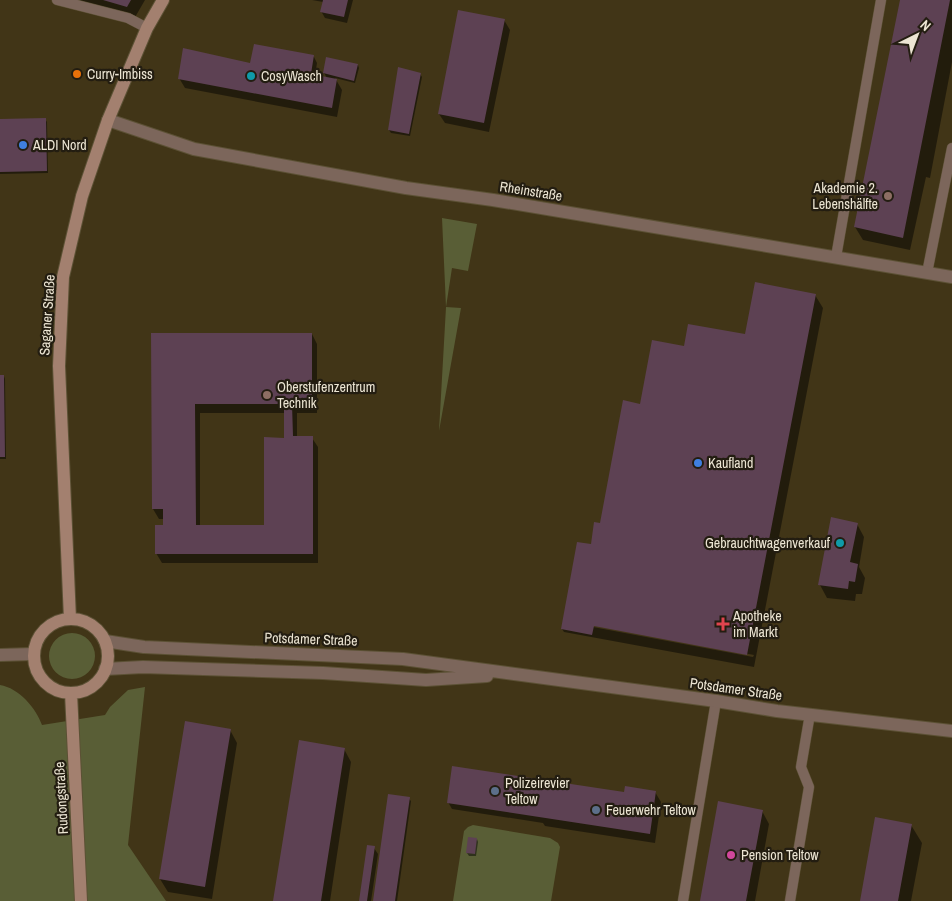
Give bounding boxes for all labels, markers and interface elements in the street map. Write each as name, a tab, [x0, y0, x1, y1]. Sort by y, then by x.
north arrow	[892, 10, 942, 60]
text: N	[917, 16, 935, 35]
place label: Curry-Imbiss	[87, 65, 153, 83]
place label: CosyWasch	[261, 67, 322, 85]
marker: Curry-Imbiss	[71, 68, 83, 80]
marker: CosyWasch	[245, 70, 257, 82]
place label: ALDI Nord	[32, 136, 87, 154]
marker: ALDI Nord	[17, 139, 29, 151]
street label: Rheinstraße	[498, 177, 564, 205]
place label: Akademie 2. Lebenshälfte	[812, 179, 878, 213]
marker: Akademie 2. Lebenshälfte	[882, 190, 894, 202]
street label: Saganer Straße	[35, 274, 59, 356]
place label: Oberstufenzentrum Technik	[277, 378, 375, 412]
marker: Oberstufenzentrum Technik	[261, 389, 273, 401]
place label: Kaufland	[708, 454, 753, 472]
marker: Kaufland	[692, 457, 704, 469]
place label: Gebrauchtwagenverkauf	[705, 534, 831, 552]
marker: Gebrauchtwagenverkauf	[834, 537, 846, 549]
place label: Apotheke im Markt	[732, 607, 782, 641]
marker: Apotheke im Markt	[717, 618, 729, 630]
street label: Potsdamer Straße	[264, 628, 358, 650]
street label: Potsdamer Straße	[689, 674, 783, 704]
street label: Rudongstraße	[50, 761, 72, 835]
place label: Polizeirevier Teltow	[505, 774, 570, 808]
marker: Polizeirevier Teltow	[489, 785, 501, 797]
place label: Feuerwehr Teltow	[606, 801, 697, 819]
marker: Feuerwehr Teltow	[590, 804, 602, 816]
place label: Pension Teltow	[741, 846, 819, 864]
marker: Pension Teltow	[725, 849, 737, 861]

